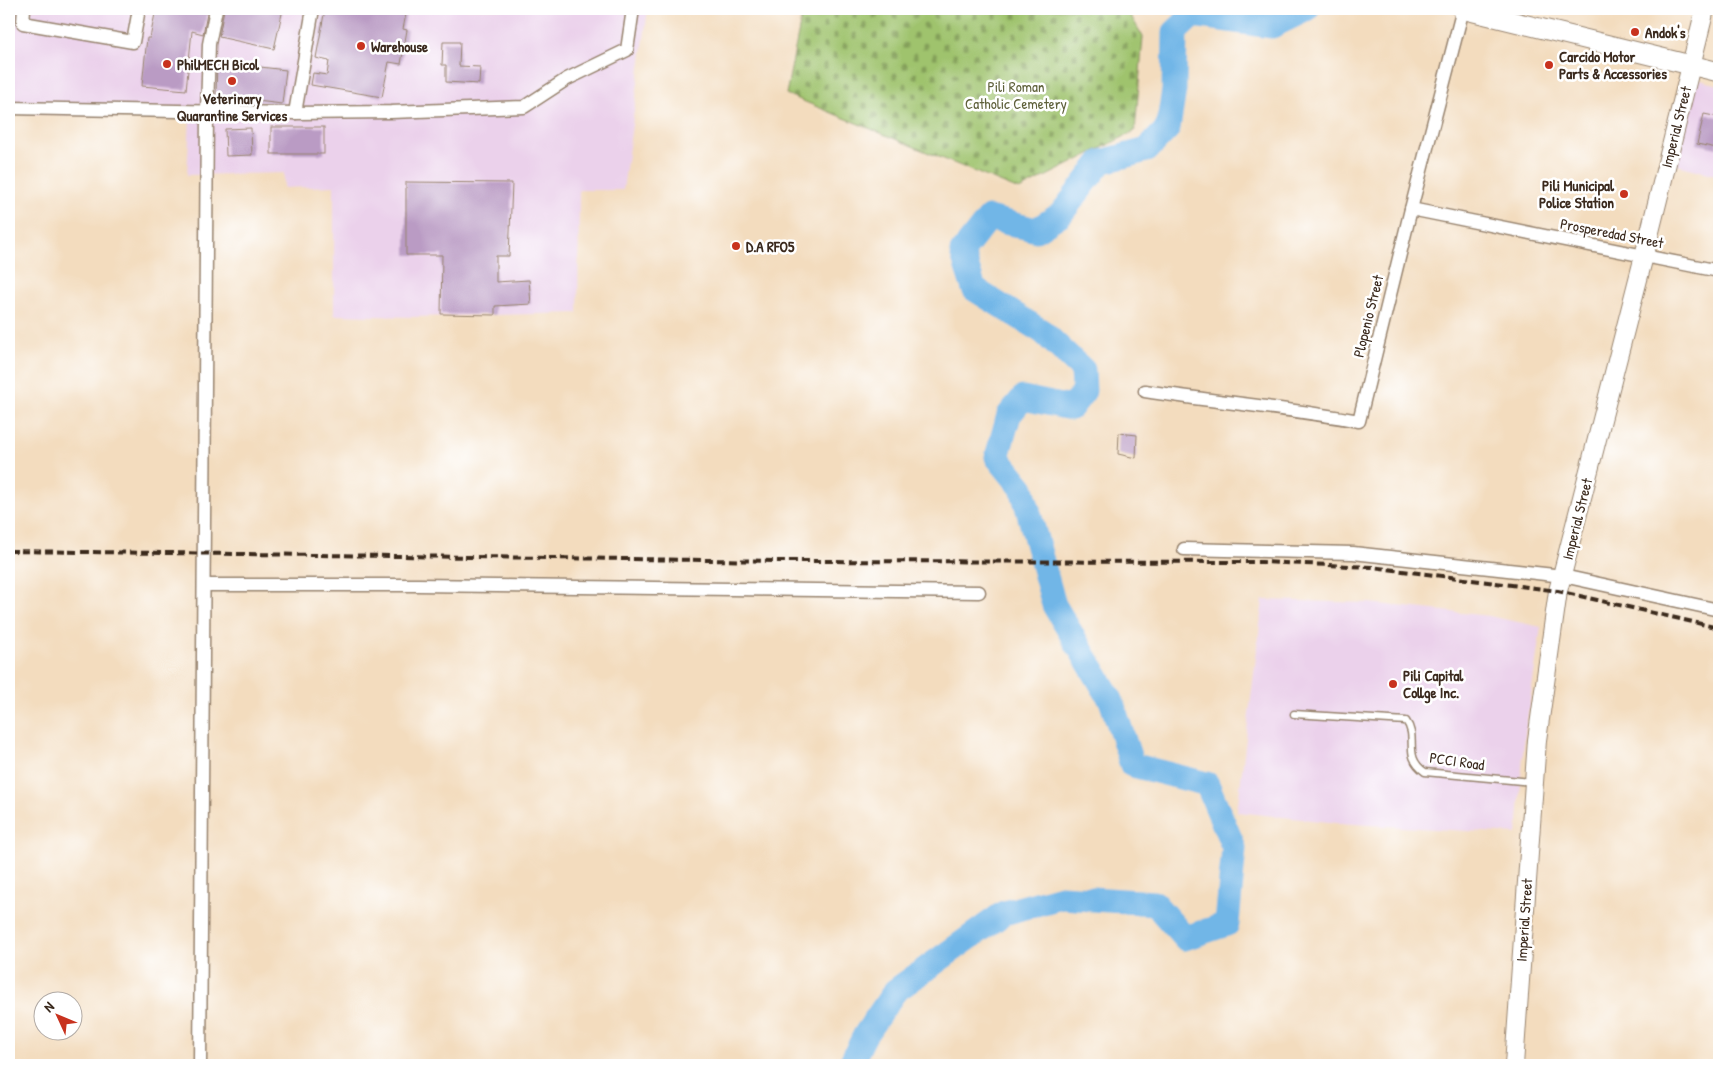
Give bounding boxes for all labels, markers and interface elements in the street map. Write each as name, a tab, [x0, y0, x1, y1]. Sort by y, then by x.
place label: Andok's	[1645, 22, 1686, 43]
marker: Andok's	[1629, 26, 1641, 38]
place label: Warehouse	[371, 36, 428, 57]
marker: Warehouse	[355, 40, 367, 52]
place label: Carcido Motor Parts & Accessories	[1559, 46, 1667, 84]
place label: PhilMECH Bicol	[177, 54, 260, 75]
marker: PhilMECH Bicol	[161, 58, 173, 70]
marker: Carcido Motor Parts & Accessories	[1543, 59, 1555, 71]
marker: Veterinary Quarantine Services	[226, 75, 238, 87]
park label: Pili Roman Catholic Cemetery	[965, 76, 1067, 114]
street label: Imperial Street	[1656, 83, 1696, 170]
place label: Veterinary Quarantine Services	[177, 88, 287, 126]
place label: Pili Municipal Police Station	[1539, 175, 1615, 213]
marker: Pili Municipal Police Station	[1618, 188, 1630, 200]
street label: Prosperedad Street	[1559, 213, 1666, 253]
place label: D.A RFO5	[746, 236, 795, 257]
marker: D.A RFO5	[730, 240, 742, 252]
street label: Plopenio Street	[1348, 272, 1389, 359]
street label: Imperial Street	[1557, 475, 1597, 562]
place label: Pili Capital Collge Inc.	[1403, 665, 1464, 704]
marker: Pili Capital Collge Inc.	[1387, 678, 1399, 690]
street label: PCCI Road	[1428, 747, 1486, 775]
street label: Imperial Street	[1511, 877, 1537, 962]
north arrow	[32, 992, 82, 1042]
text: N	[39, 997, 58, 1016]

